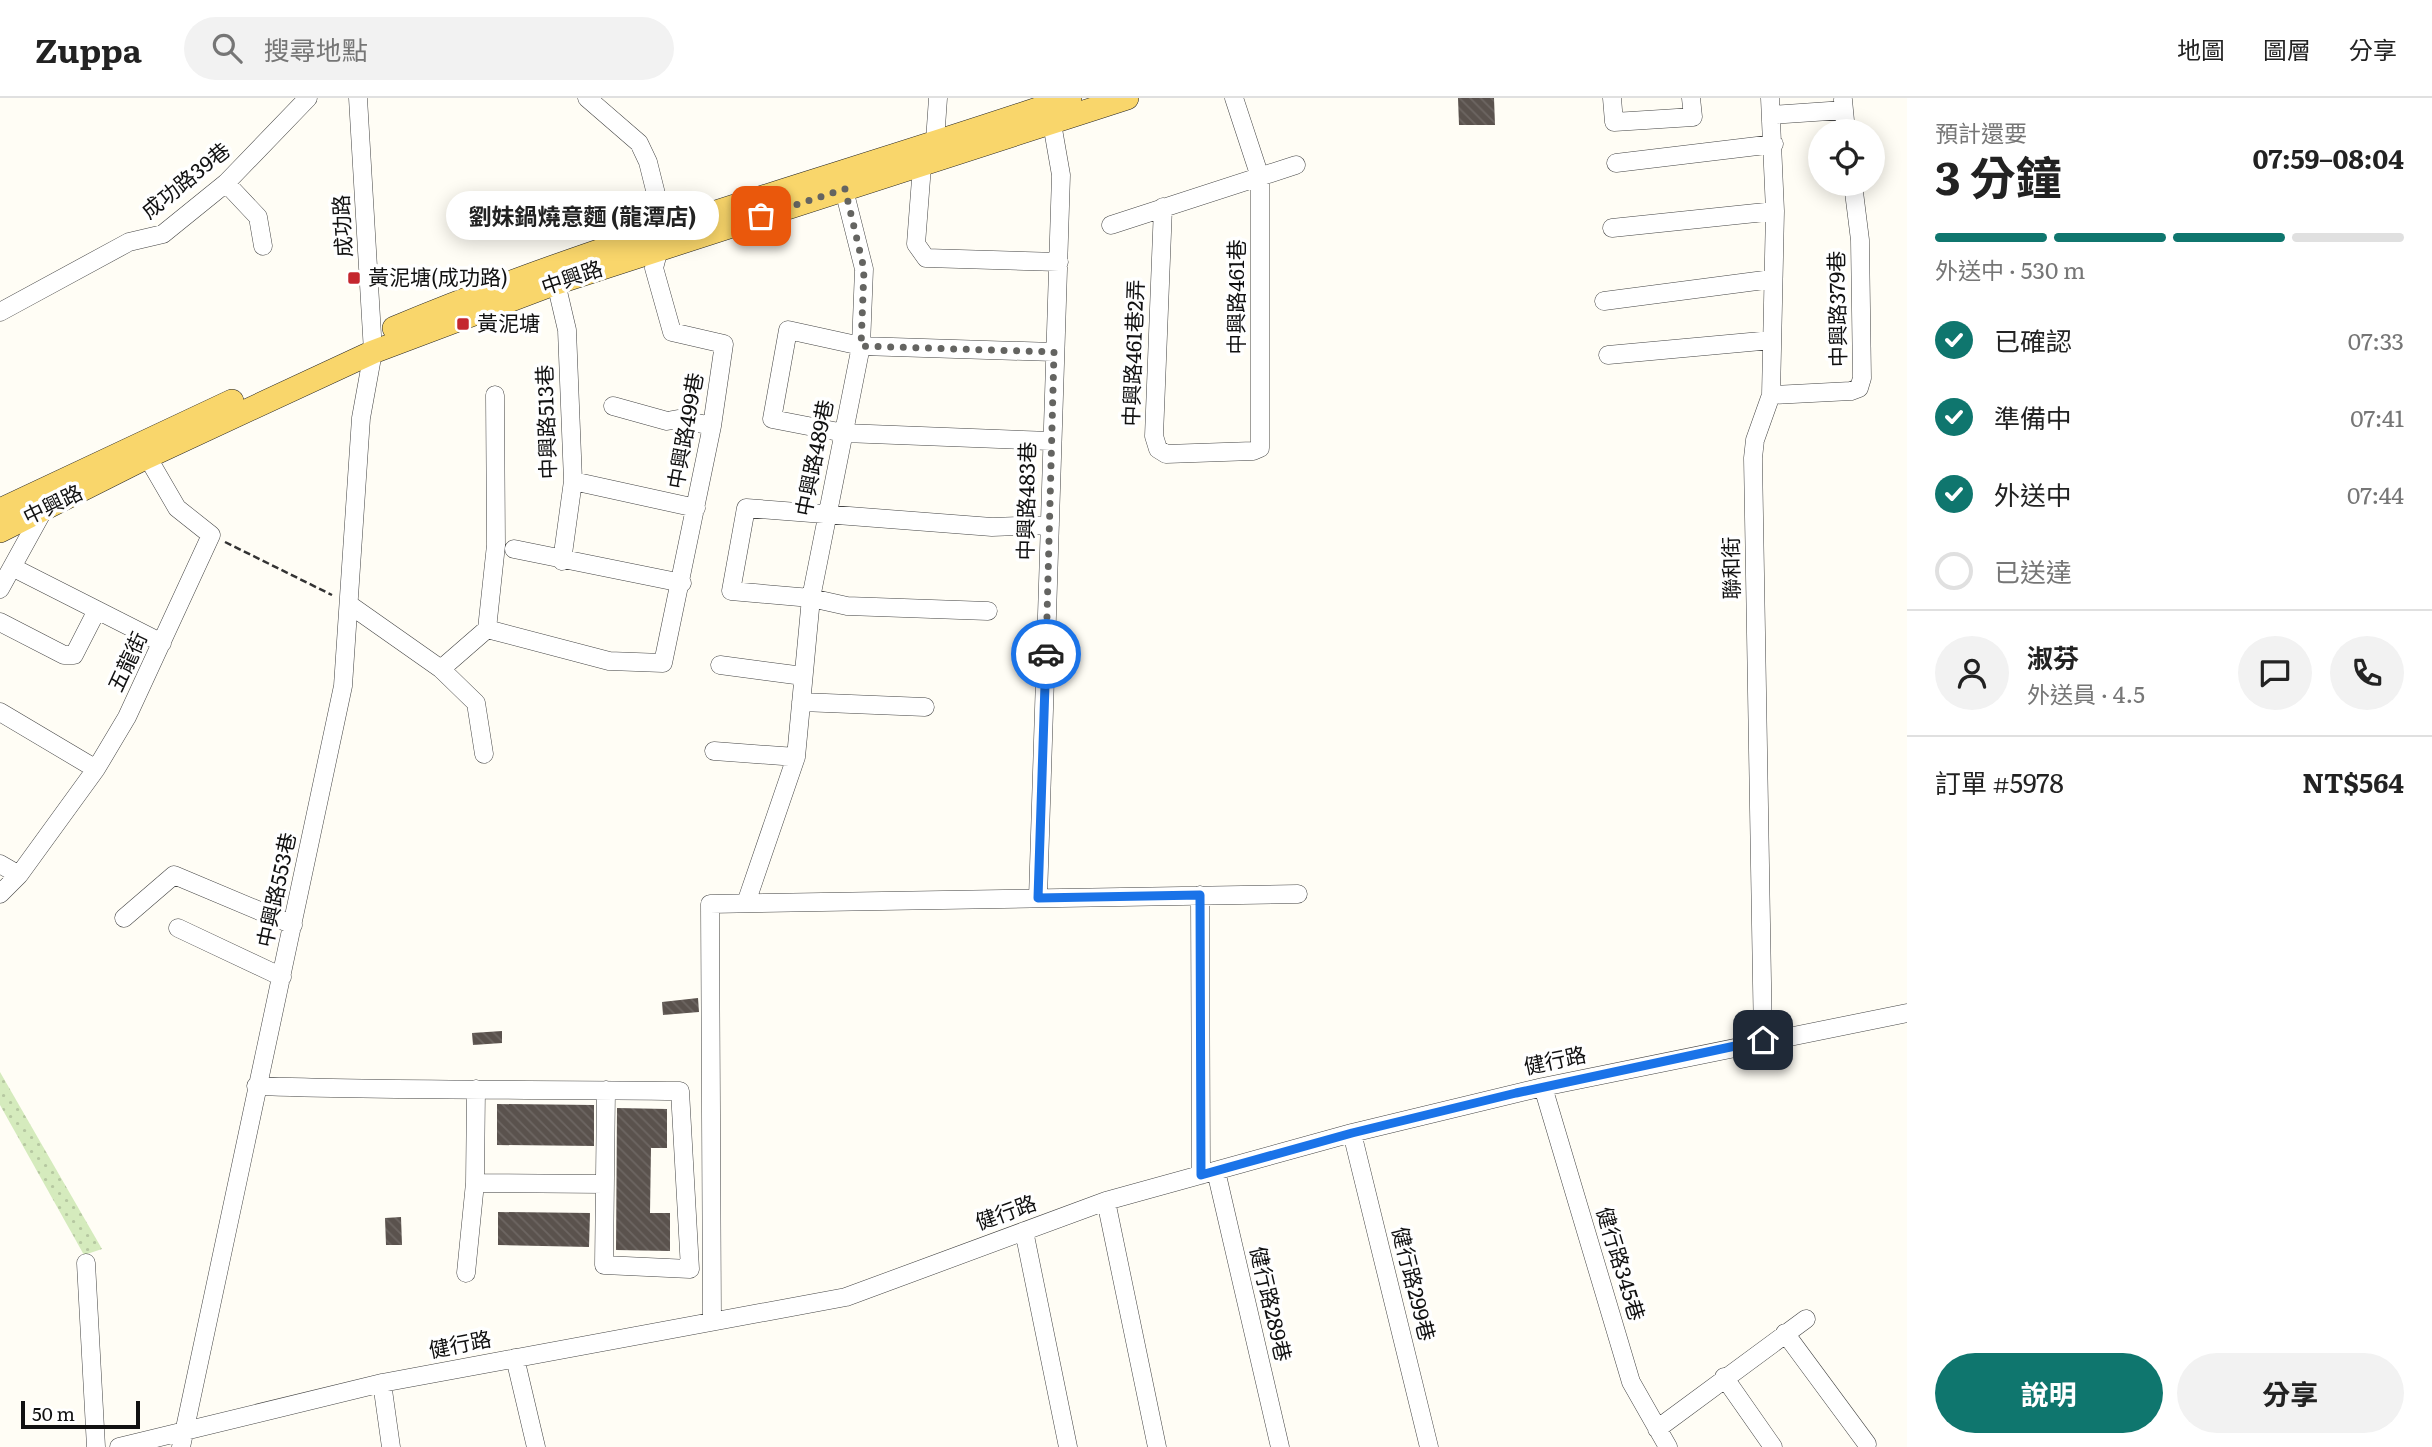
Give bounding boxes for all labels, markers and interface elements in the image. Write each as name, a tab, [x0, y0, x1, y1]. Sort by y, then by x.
search box	[184, 17, 674, 80]
text: Zuppa	[35, 24, 142, 73]
icon: search	[208, 29, 246, 67]
text: 搜尋地點	[264, 29, 368, 68]
text: 地圖	[2177, 31, 2225, 66]
text: 圖層	[2263, 31, 2311, 66]
text: 分享	[2349, 31, 2397, 66]
text: 預計還要	[1935, 115, 2027, 149]
map controls	[1808, 119, 1885, 196]
button: locate	[1808, 119, 1885, 196]
street label: 成功路39巷	[133, 134, 236, 225]
text: 07:59–08:04	[2252, 138, 2404, 177]
text: 3 分鐘	[1935, 141, 2062, 209]
pin	[731, 186, 791, 246]
callout: 劉妹鍋燒意麵 (龍潭店)	[446, 192, 719, 240]
street label: 成功路	[323, 194, 358, 258]
icon: bag	[742, 197, 780, 235]
text: 劉妹鍋燒意麵 (龍潭店)	[468, 198, 697, 232]
street label: 中興路461巷	[1219, 239, 1250, 355]
street label: 中興路	[536, 251, 606, 301]
street label: 中興路379巷	[1819, 251, 1852, 368]
text: 外送中 · 530 m	[1935, 252, 2085, 286]
place label: 黃泥塘(成功路)	[368, 260, 508, 291]
marker: 黃泥塘(成功路)	[346, 270, 362, 286]
street label: 中興路461巷2弄	[1113, 279, 1150, 427]
place label: 黃泥塘	[477, 306, 540, 337]
marker: 黃泥塘	[455, 316, 471, 332]
text: 已確認	[1994, 320, 2072, 359]
icon: check	[1935, 321, 1973, 359]
text: 07:33	[2348, 323, 2404, 357]
street label: 中興路513巷	[527, 364, 562, 480]
street label: 中興路499巷	[658, 370, 709, 491]
street label: 中興路489巷	[786, 397, 839, 518]
text: 準備中	[1994, 397, 2072, 436]
icon: check	[1935, 398, 1973, 436]
text: 07:41	[2350, 400, 2404, 434]
street label: 中興路483巷	[1008, 441, 1041, 560]
text: 外送中	[1994, 474, 2072, 513]
street label: 中興路	[17, 475, 87, 530]
icon: check	[1935, 475, 1973, 513]
text: 07:44	[2347, 477, 2404, 511]
street label: 聯和街	[1713, 536, 1746, 600]
text: 已送達	[1994, 551, 2072, 590]
courier	[1011, 619, 1081, 689]
street label: 五龍街	[98, 626, 153, 696]
icon: car	[1027, 635, 1065, 673]
button: person	[1935, 636, 2009, 710]
button: chat	[2238, 636, 2312, 710]
button: phone	[2330, 636, 2404, 710]
text: 淑芬	[2027, 637, 2079, 676]
text: 外送員 · 4.5	[2027, 676, 2145, 710]
text: 訂單 #5978	[1935, 762, 2064, 801]
text: NT$564	[2302, 762, 2404, 801]
street label: 中興路553巷	[247, 829, 302, 950]
pin	[1733, 1010, 1793, 1070]
icon: home	[1744, 1021, 1782, 1059]
street label: 健行路	[1520, 1037, 1589, 1080]
street label: 健行路	[970, 1185, 1040, 1236]
street label: 健行路345巷	[1590, 1203, 1654, 1324]
street label: 健行路299巷	[1386, 1223, 1445, 1344]
street label: 健行路289巷	[1244, 1243, 1301, 1364]
street label: 健行路	[426, 1321, 493, 1364]
button: 說明	[1935, 1353, 2163, 1433]
button: 分享	[2177, 1353, 2404, 1433]
scale bar	[21, 1398, 140, 1430]
text: 50 m	[32, 1399, 75, 1427]

